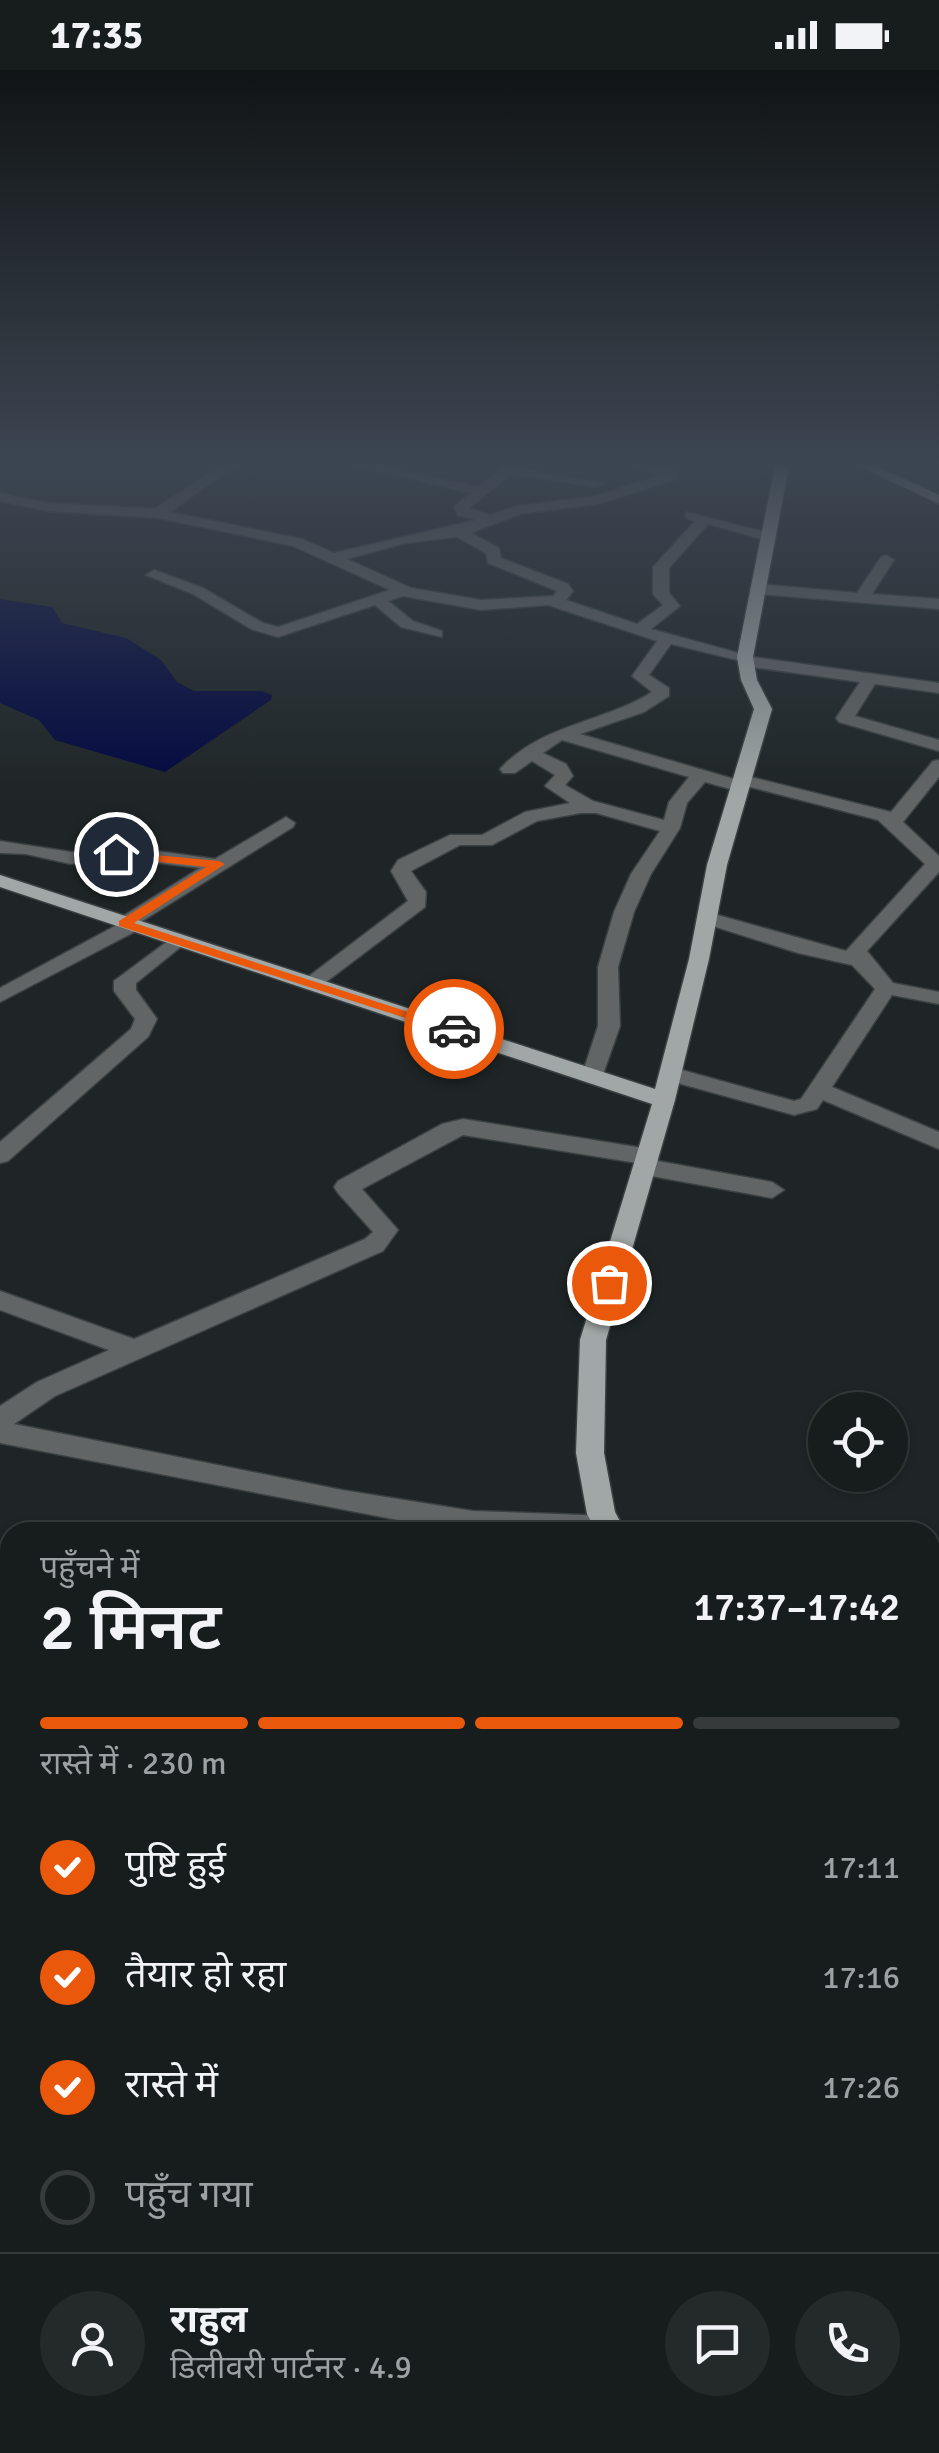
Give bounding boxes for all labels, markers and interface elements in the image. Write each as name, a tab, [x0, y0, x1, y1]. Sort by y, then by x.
text: 17:35	[50, 12, 143, 59]
pin	[74, 812, 159, 897]
icon: home	[89, 827, 144, 882]
courier	[404, 979, 504, 1079]
icon: car	[427, 1002, 482, 1057]
pin	[567, 1241, 652, 1326]
icon: bag	[582, 1256, 637, 1311]
map controls	[808, 1392, 908, 1492]
button: locate	[808, 1392, 908, 1492]
text: पहुँचने में	[40, 1548, 139, 1587]
text: 17:37–17:42	[694, 1584, 900, 1631]
text: 2 मिनट	[40, 1588, 221, 1668]
text: रास्ते में · 230 m	[40, 1744, 226, 1783]
icon: check	[40, 1840, 95, 1895]
text: पुष्टि हुई	[125, 1841, 226, 1888]
text: 17:11	[822, 1848, 900, 1887]
icon: check	[40, 1950, 95, 2005]
text: तैयार हो रहा	[125, 1951, 286, 1998]
text: 17:16	[822, 1958, 900, 1997]
icon: check	[40, 2060, 95, 2115]
text: रास्ते में	[125, 2061, 218, 2108]
text: 17:26	[822, 2068, 900, 2107]
text: पहुँच गया	[125, 2171, 253, 2218]
button: person	[40, 2291, 145, 2396]
button: chat	[665, 2291, 770, 2396]
button: phone	[795, 2291, 900, 2396]
text: राहुल	[170, 2296, 247, 2343]
text: डिलीवरी पार्टनर · 4.9	[170, 2348, 412, 2387]

